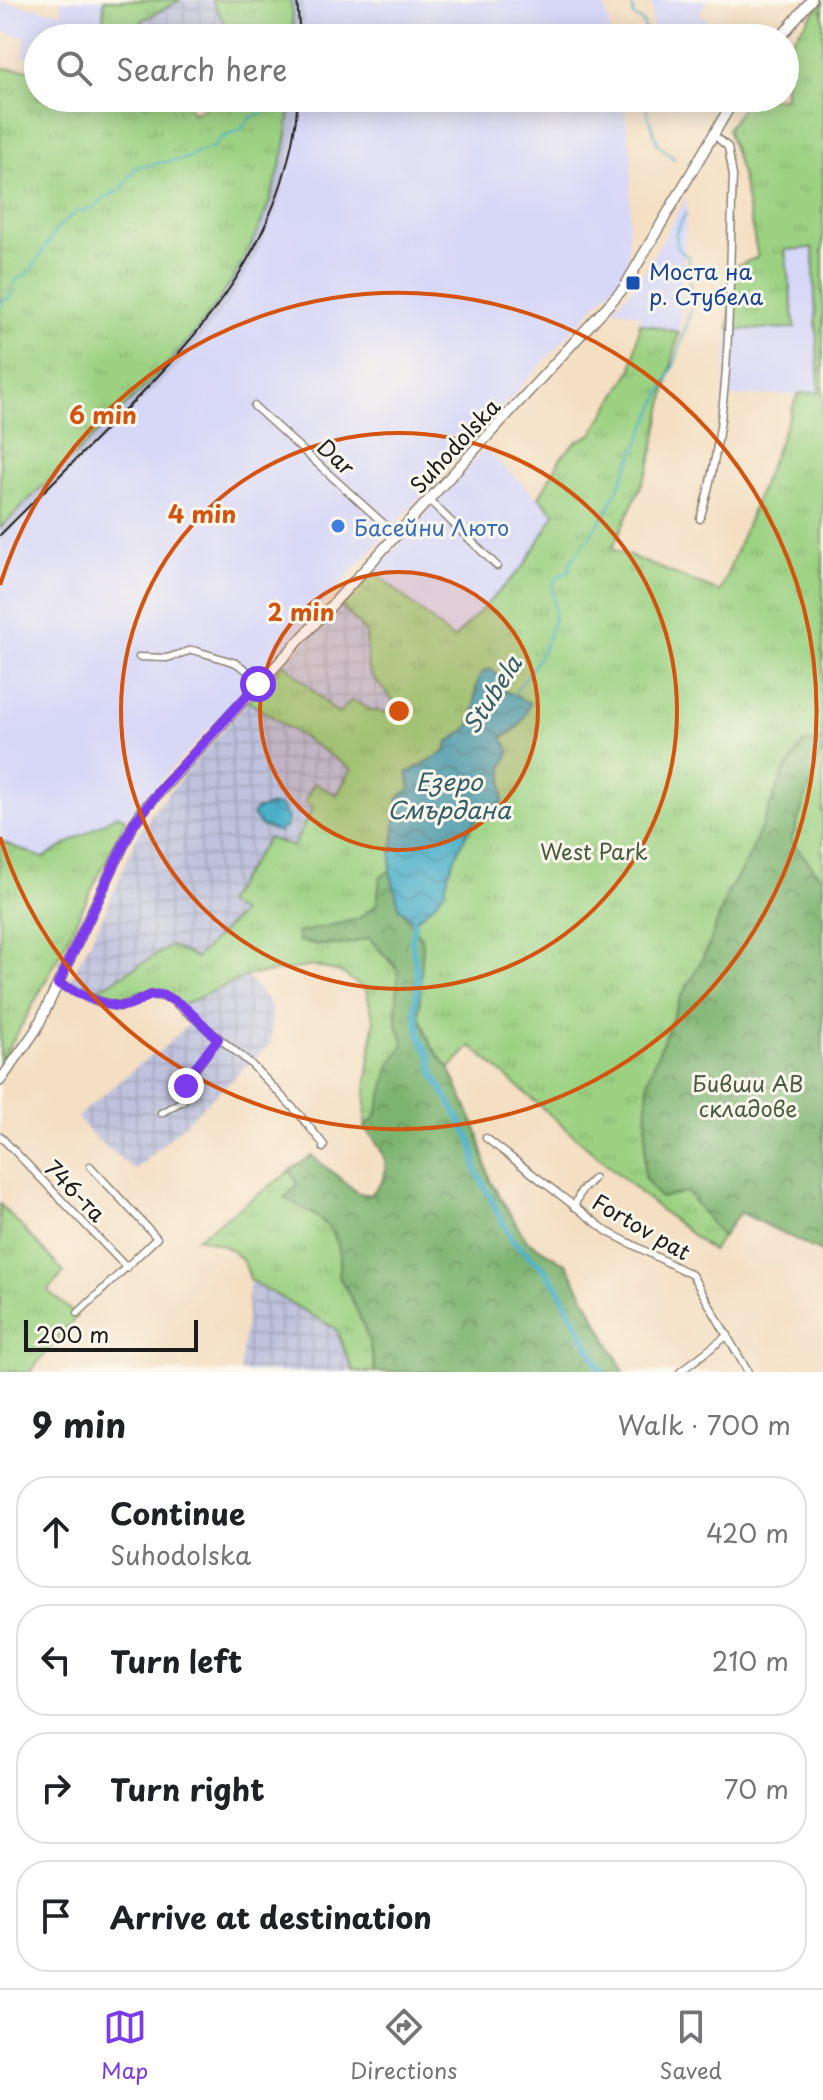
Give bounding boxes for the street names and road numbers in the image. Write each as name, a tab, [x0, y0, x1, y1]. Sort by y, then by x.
street label: Suhodolska	[401, 390, 507, 500]
street label: Dar	[311, 430, 363, 482]
street label: 746-та	[38, 1151, 114, 1229]
street label: Fortov pat	[587, 1185, 697, 1267]

